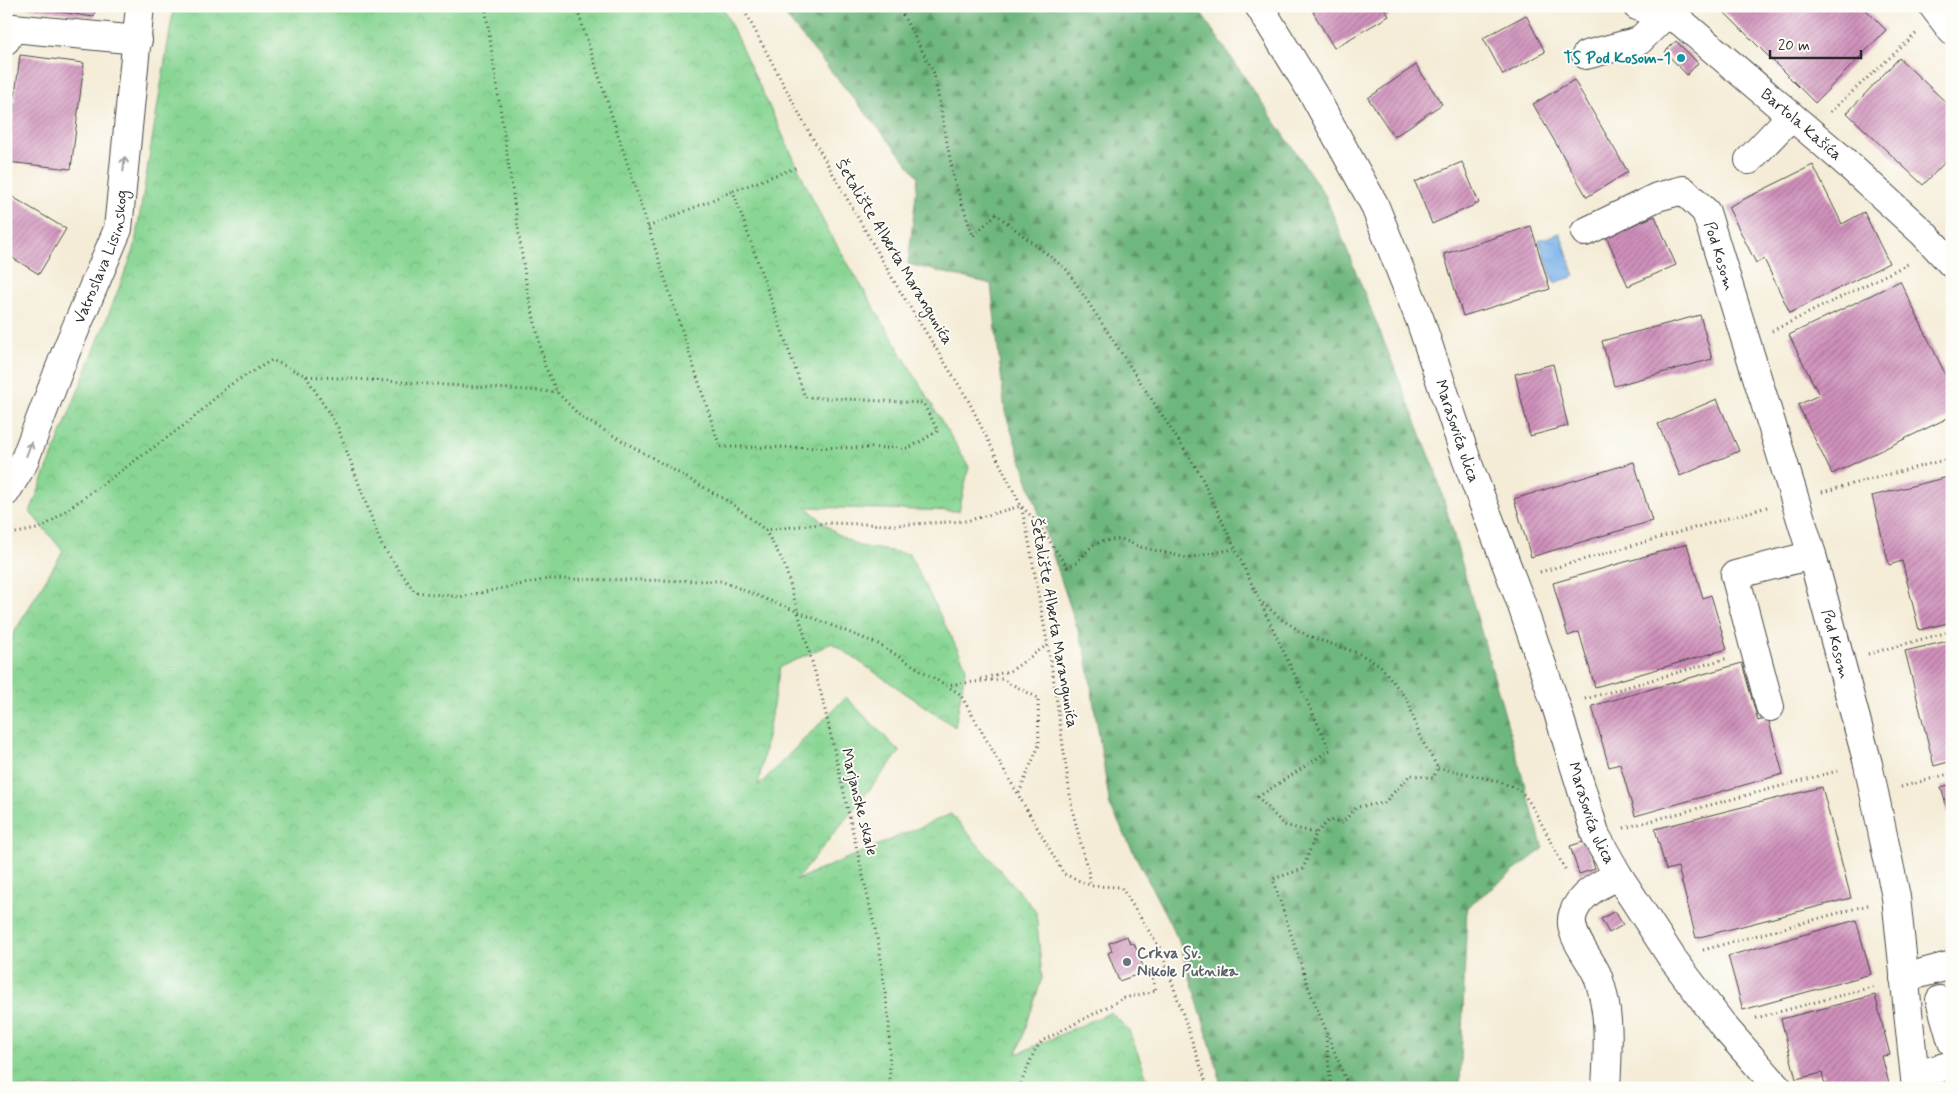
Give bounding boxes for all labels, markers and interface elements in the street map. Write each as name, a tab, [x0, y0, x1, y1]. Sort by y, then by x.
scale bar	[1770, 28, 1862, 60]
text: 20 m	[1778, 36, 1810, 56]
place label: TS Pod Kosom-1	[1563, 48, 1671, 69]
marker: TS Pod Kosom-1	[1675, 52, 1687, 64]
street label: Bartola Kašića	[1756, 84, 1847, 165]
street label: Šetalište Alberta Marangunića	[829, 155, 958, 349]
one-way arrow	[119, 156, 128, 172]
street label: Vatroslava Lisinskog	[69, 189, 133, 327]
street label: Pod Kosom	[1699, 219, 1740, 293]
street label: Marasovića ulica	[1430, 377, 1485, 486]
one-way arrow	[25, 442, 34, 457]
street label: Šetalište Alberta Marangunića	[1024, 516, 1083, 730]
street label: Pod Kosom	[1817, 607, 1855, 681]
street label: Marjanske skale	[836, 746, 882, 858]
street label: Marasovića ulica	[1563, 759, 1620, 868]
place label: Crkva Sv. Nikole Putnika	[1137, 943, 1239, 982]
marker: Crkva Sv. Nikole Putnika	[1121, 956, 1133, 968]

